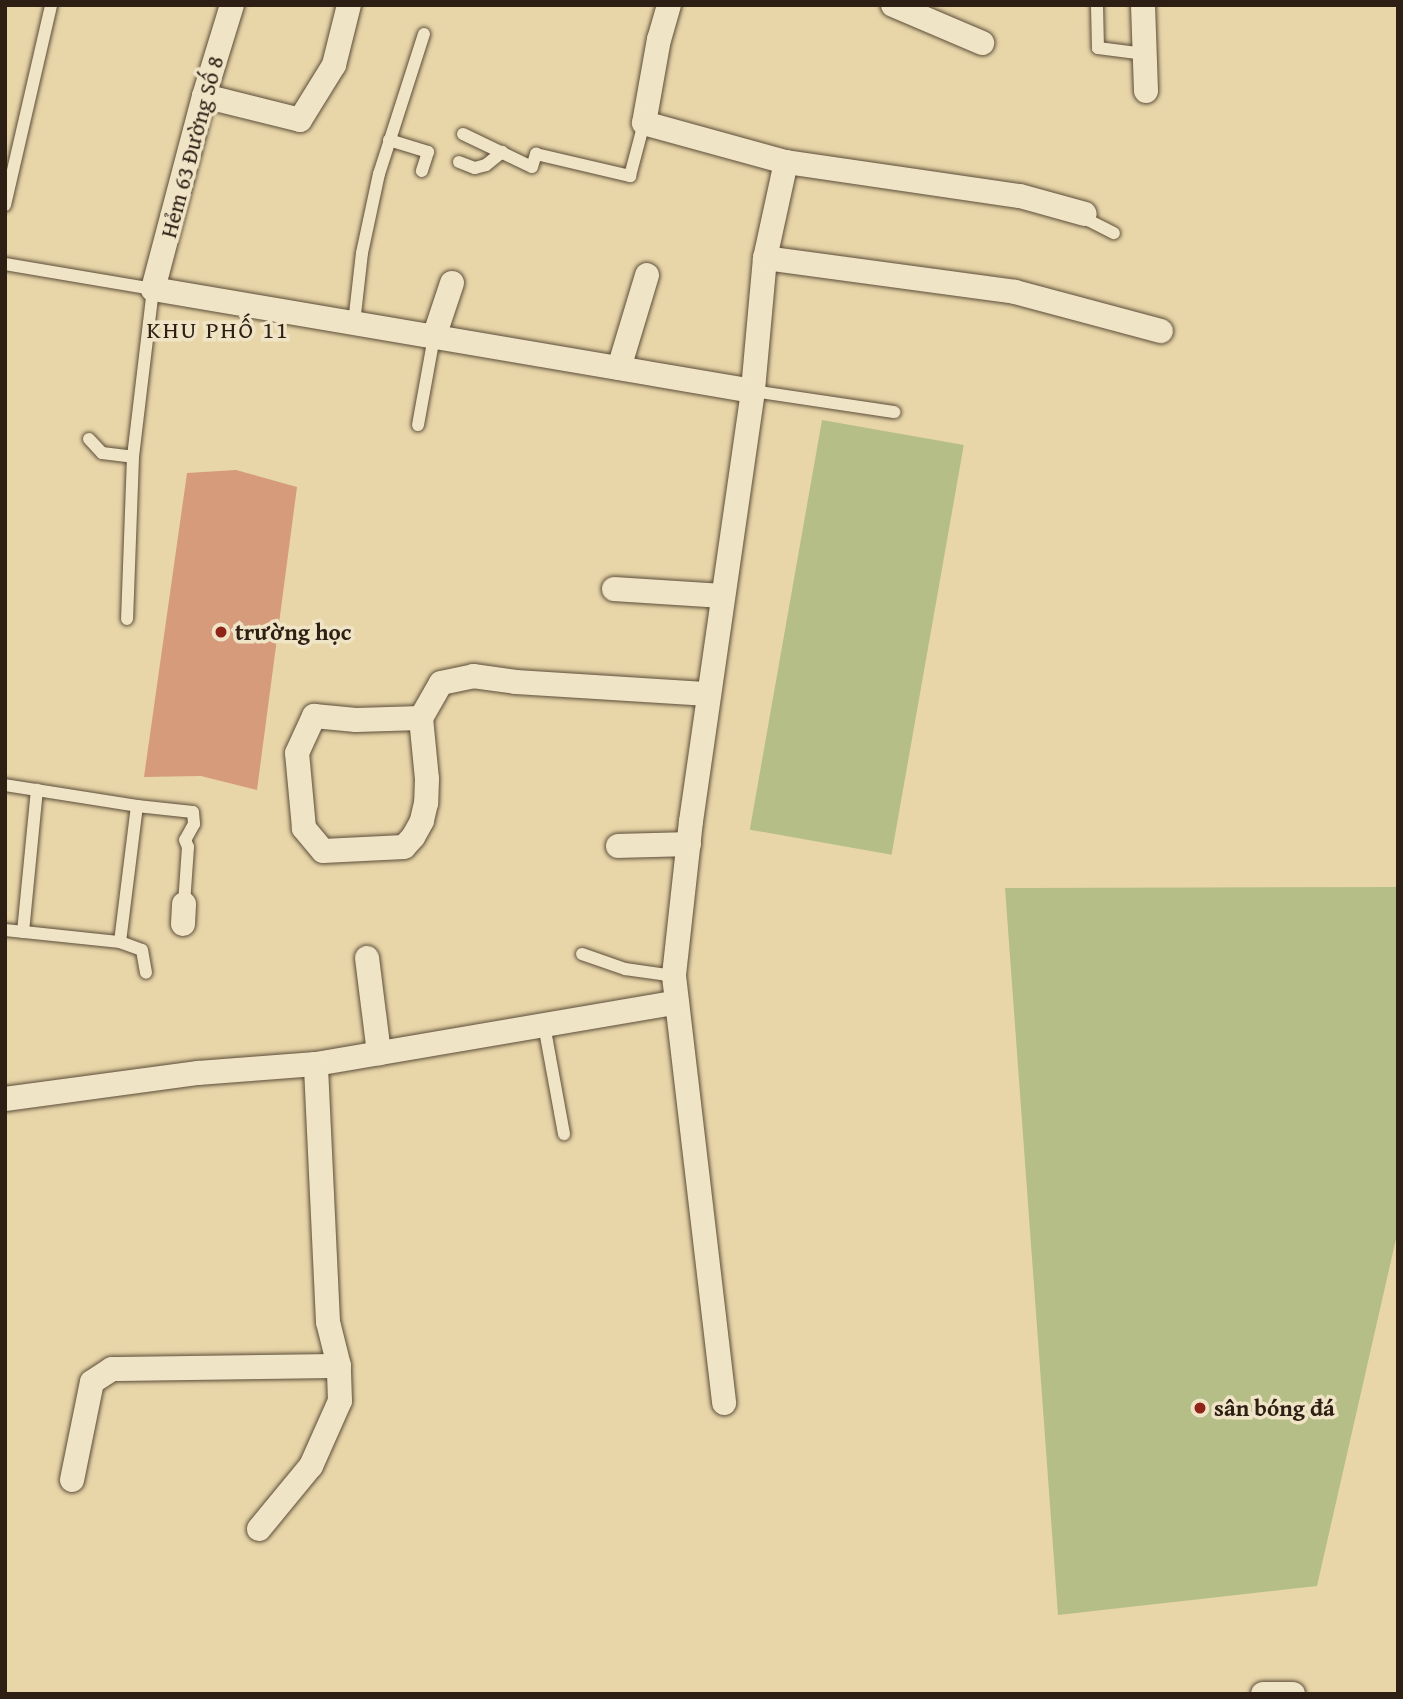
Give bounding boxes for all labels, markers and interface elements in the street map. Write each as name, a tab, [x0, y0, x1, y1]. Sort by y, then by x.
street label: Hẻm 63 Đường Số 8	[154, 53, 230, 241]
district label: KHU PHỐ 11	[148, 316, 288, 344]
place label: trường học	[235, 618, 351, 646]
marker: trường học	[213, 624, 229, 640]
place label: sân bóng đá	[1214, 1394, 1335, 1422]
marker: sân bóng đá	[1192, 1400, 1208, 1416]

